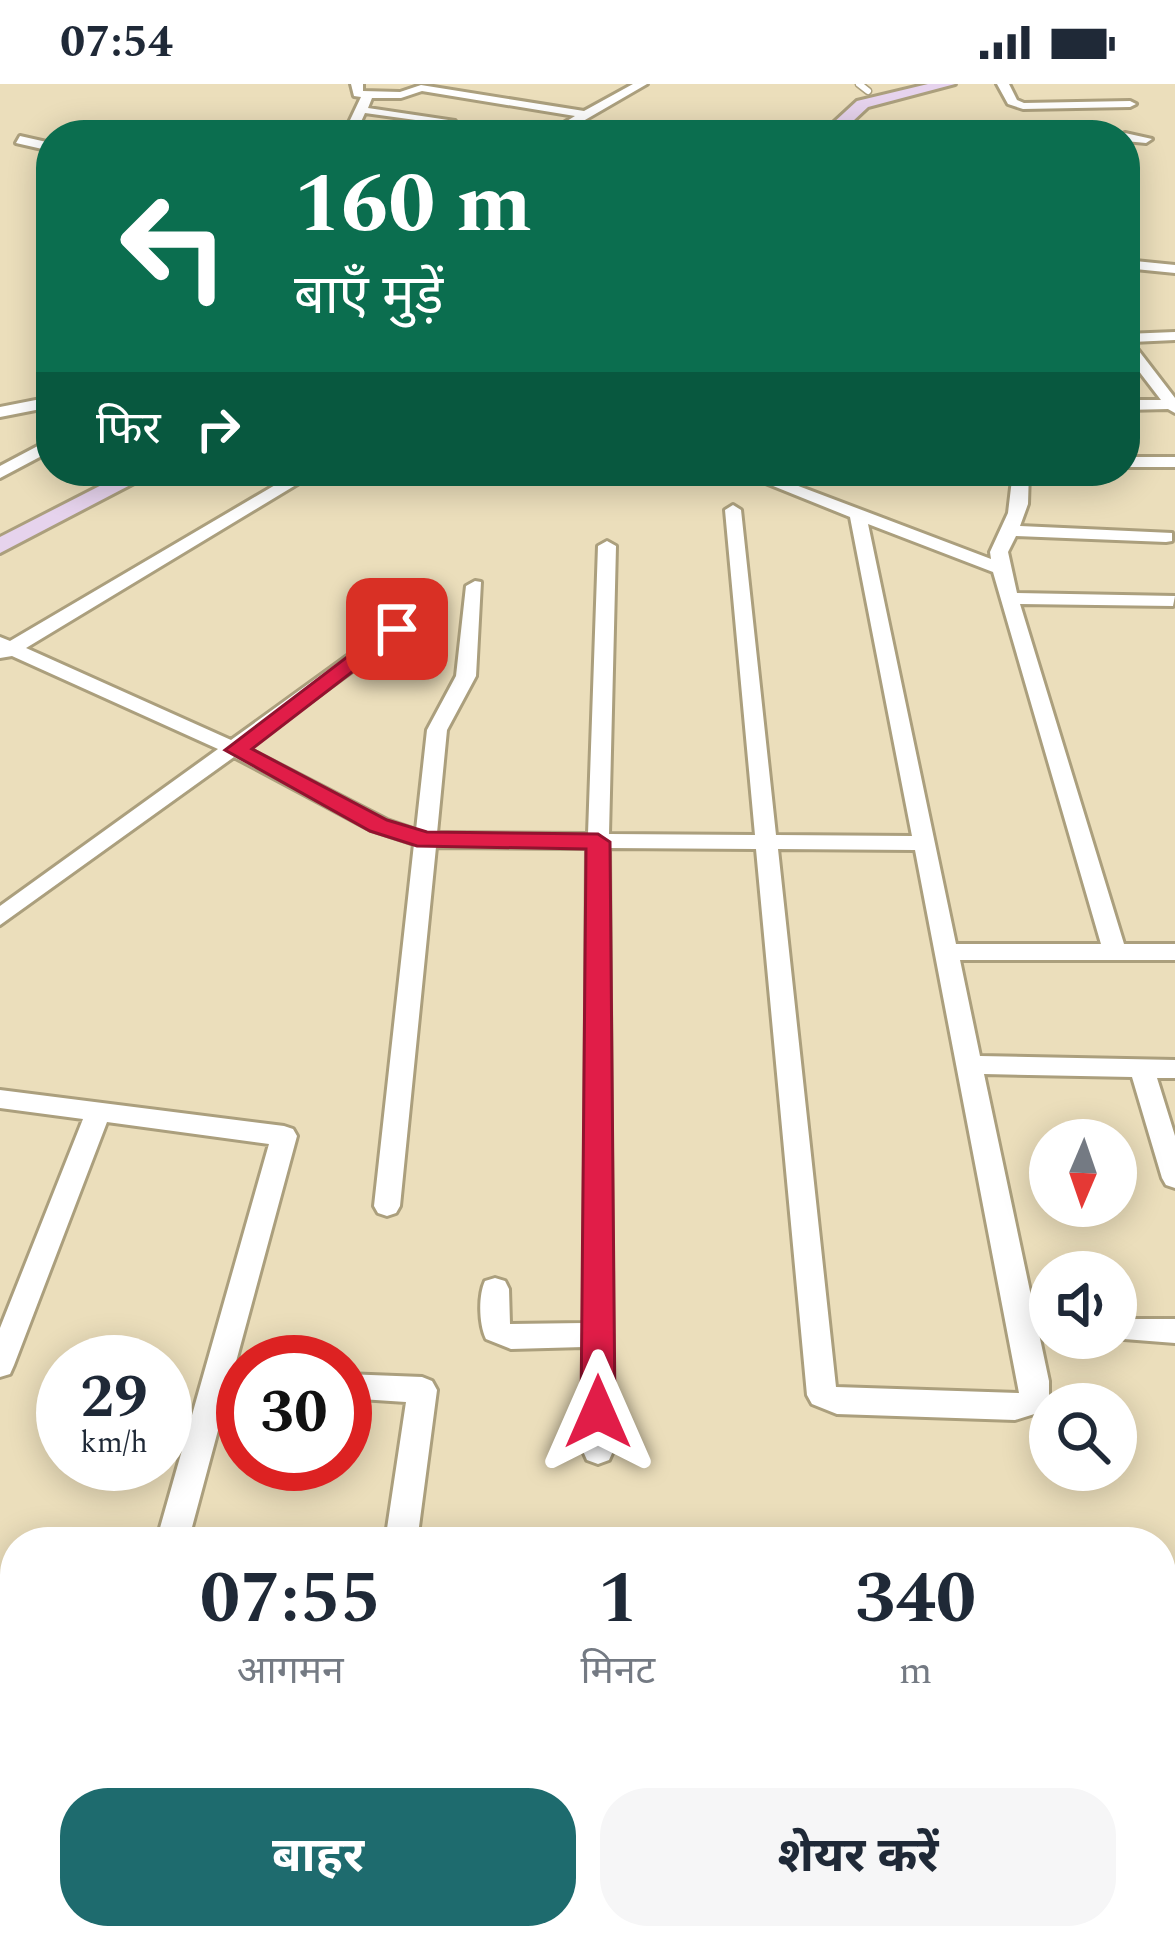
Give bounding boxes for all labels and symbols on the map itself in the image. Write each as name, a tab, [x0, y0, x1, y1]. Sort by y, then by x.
pin	[346, 578, 448, 680]
north arrow	[1029, 1119, 1137, 1227]
speed limit sign: 30	[216, 1335, 372, 1491]
position arrow	[535, 1349, 661, 1475]

